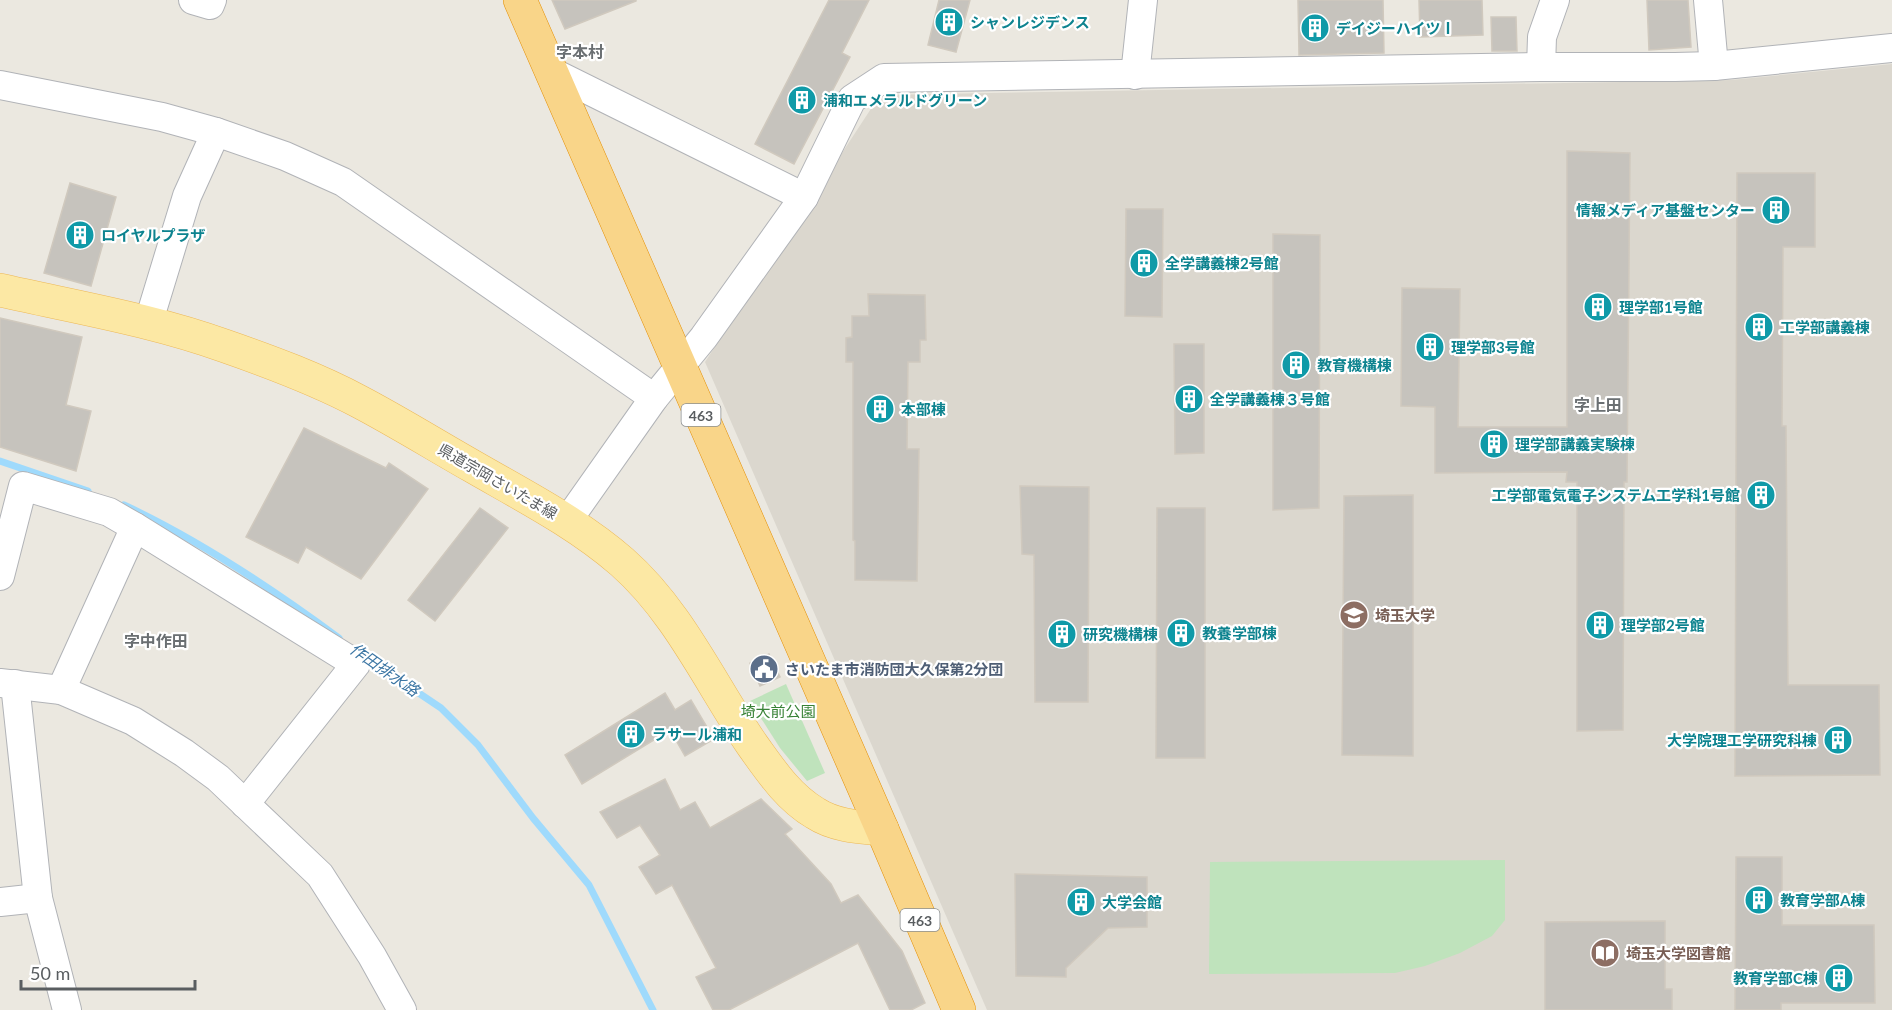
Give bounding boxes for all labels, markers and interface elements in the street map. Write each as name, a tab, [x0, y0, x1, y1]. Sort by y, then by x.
building icon: シャンレジデンス	[933, 6, 965, 38]
building icon: デイジーハイツⅠ	[1299, 12, 1331, 44]
place label: シャンレジデンス	[970, 13, 1090, 31]
place label: デイジーハイツⅠ	[1336, 19, 1455, 37]
district label: 字本村	[556, 42, 604, 61]
building icon: 浦和エメラルドグリーン	[786, 84, 818, 116]
place label: 浦和エメラルドグリーン	[823, 91, 987, 109]
building icon: 情報メディア基盤センター	[1760, 194, 1792, 226]
place label: 情報メディア基盤センター	[1576, 201, 1755, 219]
building icon: ロイヤルプラザ	[64, 219, 96, 251]
place label: ロイヤルプラザ	[101, 226, 206, 244]
building icon: 全学講義棟2号館	[1128, 247, 1160, 279]
place label: 全学講義棟2号館	[1165, 254, 1279, 272]
building icon: 理学部1号館	[1582, 291, 1614, 323]
place label: 理学部1号館	[1619, 298, 1703, 316]
building icon: 工学部講義棟	[1743, 311, 1775, 343]
place label: 工学部講義棟	[1780, 318, 1870, 336]
building icon: 理学部3号館	[1414, 331, 1446, 363]
place label: 理学部3号館	[1451, 338, 1535, 356]
building icon: 教育機構棟	[1280, 349, 1312, 381]
place label: 教育機構棟	[1317, 356, 1392, 374]
building icon: 全学講義棟３号館	[1173, 383, 1205, 415]
place label: 全学講義棟３号館	[1210, 390, 1330, 408]
building icon: 本部棟	[864, 393, 896, 425]
district label: 字上田	[1574, 395, 1622, 414]
place label: 本部棟	[901, 400, 946, 418]
road number: 463	[682, 404, 720, 426]
building icon: 理学部講義実験棟	[1478, 428, 1510, 460]
place label: 理学部講義実験棟	[1515, 435, 1635, 453]
street label: 県道宗岡さいたま線	[435, 440, 561, 522]
building icon: 工学部電気電子システム工学科1号館	[1745, 479, 1777, 511]
place label: 工学部電気電子システム工学科1号館	[1492, 486, 1740, 504]
school or university icon: 埼玉大学	[1338, 599, 1370, 631]
place label: 埼玉大学	[1375, 606, 1435, 624]
building icon: 理学部2号館	[1584, 609, 1616, 641]
place label: 理学部2号館	[1621, 616, 1705, 634]
building icon: 教養学部棟	[1165, 617, 1197, 649]
building icon: 研究機構棟	[1046, 618, 1078, 650]
place label: 教養学部棟	[1202, 624, 1277, 642]
place label: 研究機構棟	[1083, 625, 1158, 643]
district label: 字中作田	[124, 631, 188, 650]
water label: 作田排水路	[347, 638, 425, 701]
public building icon: さいたま市消防団大久保第2分団	[748, 653, 780, 685]
place label: さいたま市消防団大久保第2分団	[785, 660, 1003, 678]
park label: 埼大前公園	[740, 702, 816, 720]
building icon: ラサール浦和	[615, 718, 647, 750]
building icon: 大学院理工学研究科棟	[1822, 724, 1854, 756]
place label: ラサール浦和	[652, 725, 742, 743]
place label: 大学院理工学研究科棟	[1667, 731, 1817, 749]
building icon: 教育学部A棟	[1743, 884, 1775, 916]
building icon: 大学会館	[1065, 886, 1097, 918]
place label: 教育学部A棟	[1780, 891, 1865, 909]
place label: 大学会館	[1102, 893, 1162, 911]
road number: 463	[900, 909, 940, 931]
library icon: 埼玉大学図書館	[1589, 937, 1621, 969]
place label: 埼玉大学図書館	[1626, 944, 1731, 962]
scale bar	[21, 953, 195, 991]
text: 50 m	[30, 962, 70, 984]
building icon: 教育学部C棟	[1823, 962, 1855, 994]
place label: 教育学部C棟	[1733, 969, 1818, 987]

